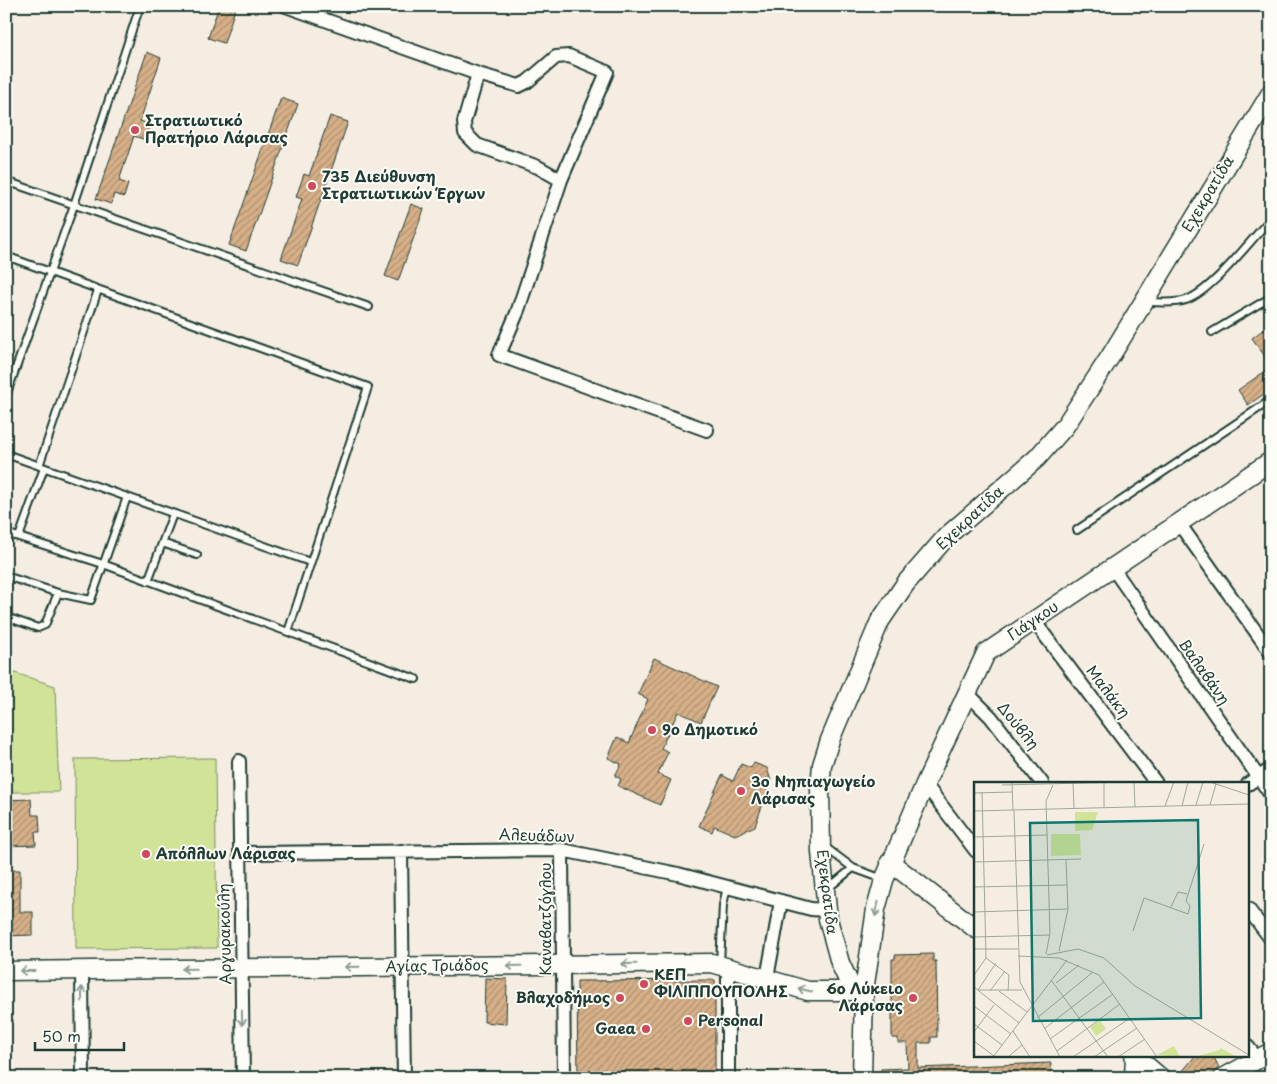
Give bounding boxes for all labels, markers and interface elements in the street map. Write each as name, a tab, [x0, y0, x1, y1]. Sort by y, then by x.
place label: Στρατιωτικό Πρατήριο Λάρισας	[145, 108, 288, 148]
marker: Στρατιωτικό Πρατήριο Λάρισας	[129, 124, 141, 136]
street label: Εχεκρατίδα	[1175, 151, 1239, 236]
place label: 735 Διεύθυνση Στρατιωτικών Έργων	[322, 164, 486, 204]
marker: 735 Διεύθυνση Στρατιωτικών Έργων	[306, 180, 318, 192]
street label: Εχεκρατίδα	[930, 479, 1008, 554]
street label: Γιάγκου	[1002, 594, 1062, 645]
street label: Βαλαβάνη	[1174, 633, 1237, 709]
street label: Μαλάκη	[1082, 660, 1137, 722]
street label: Δούβλη	[993, 696, 1046, 754]
place label: 9ο Δημοτικό	[662, 717, 758, 740]
marker: 9ο Δημοτικό	[646, 724, 658, 736]
place label: 3o Νηπιαγωγείο Λάρισας	[751, 769, 876, 809]
inset map	[974, 782, 1250, 1056]
marker: 3o Νηπιαγωγείο Λάρισας	[735, 785, 747, 797]
street label: Αλευάδων	[499, 822, 575, 847]
place label: Απόλλων Λάρισας	[156, 841, 296, 864]
marker: Απόλλων Λάρισας	[140, 848, 152, 860]
street label: Εχεκρατίδα	[812, 848, 845, 936]
street label: Καναβατζόγλου	[533, 862, 556, 976]
street label: Αργυρακούλη	[211, 883, 236, 985]
one-way arrow	[872, 901, 881, 917]
street label: Αγίας Τριάδος	[385, 952, 489, 977]
one-way arrow	[621, 959, 638, 969]
one-way arrow	[506, 961, 522, 970]
one-way arrow	[344, 962, 360, 972]
place label: ΚΕΠ ΦΙΛΙΠΠΟΥΠΟΛΗΣ	[654, 962, 788, 1002]
one-way arrow	[181, 964, 198, 974]
one-way arrow	[19, 966, 35, 976]
place label: 6ο Λύκειο Λάρισας	[826, 976, 903, 1016]
marker: ΚΕΠ ΦΙΛΙΠΠΟΥΠΟΛΗΣ	[638, 978, 650, 990]
place label: Βλαχοδήμος	[515, 985, 610, 1008]
one-way arrow	[798, 985, 814, 994]
one-way arrow	[77, 986, 87, 1002]
marker: Βλαχοδήμος	[614, 992, 626, 1004]
marker: 6ο Λύκειο Λάρισας	[907, 992, 919, 1004]
place label: Personal	[698, 1008, 763, 1031]
one-way arrow	[237, 1009, 247, 1025]
marker: Personal	[682, 1015, 694, 1027]
place label: Gaea	[595, 1016, 637, 1039]
scale bar	[35, 1019, 124, 1051]
marker: Gaea	[640, 1023, 652, 1035]
text: 50 m	[42, 1024, 81, 1047]

